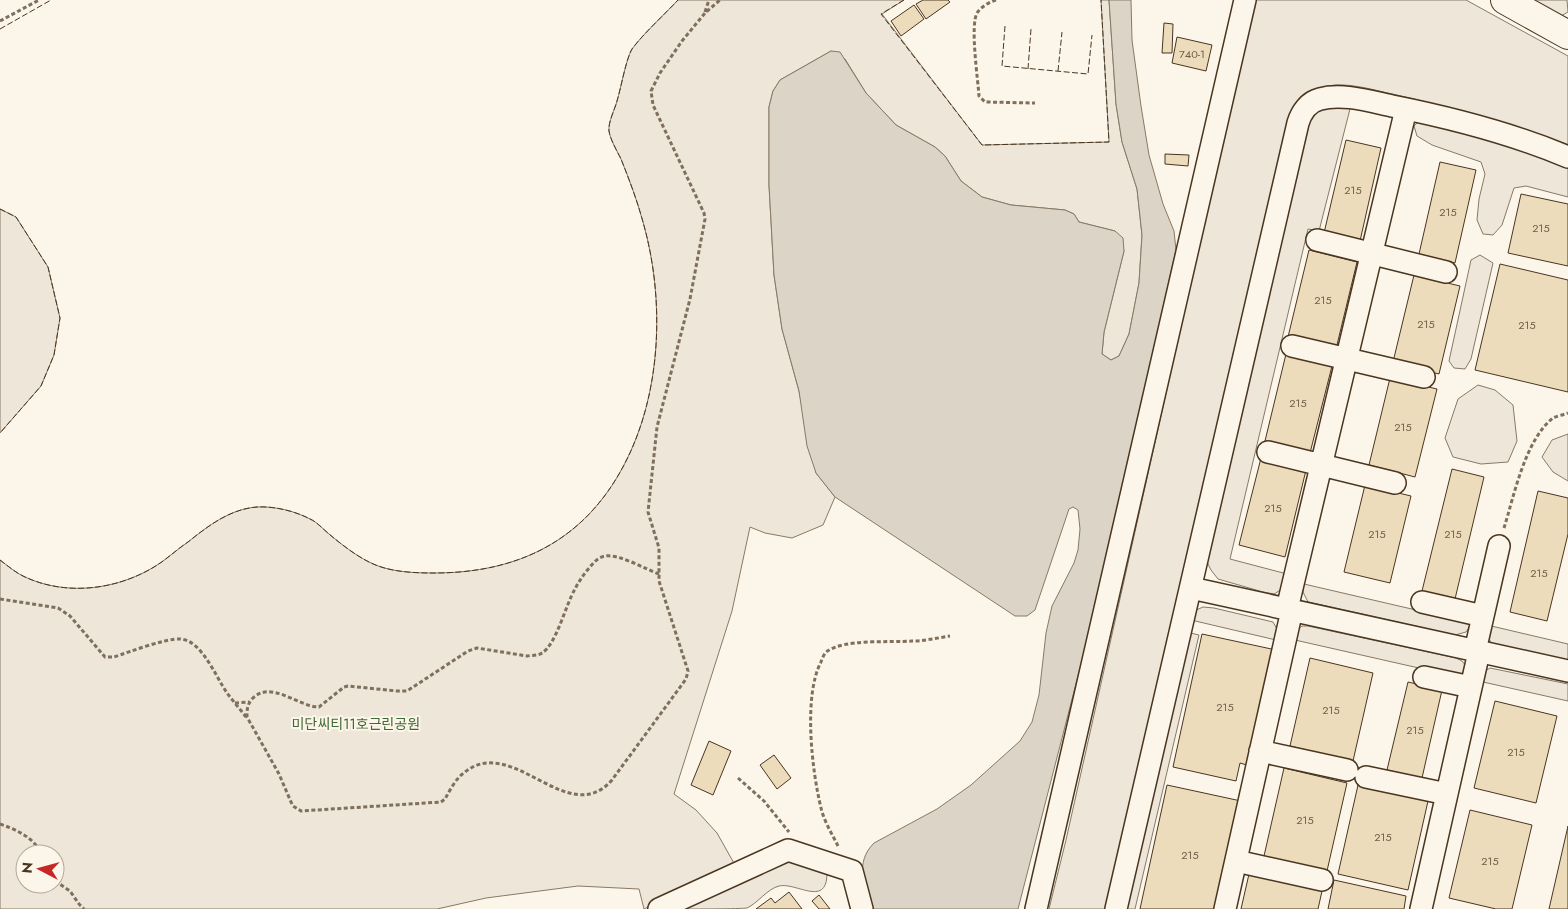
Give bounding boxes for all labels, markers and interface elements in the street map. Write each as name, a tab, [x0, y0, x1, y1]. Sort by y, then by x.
house number: 740-1	[1179, 46, 1205, 62]
house number: 215	[1344, 182, 1362, 198]
house number: 215	[1439, 204, 1457, 220]
house number: 215	[1532, 220, 1550, 236]
house number: 215	[1314, 292, 1332, 308]
house number: 215	[1417, 316, 1435, 332]
house number: 215	[1518, 317, 1536, 333]
house number: 215	[1289, 395, 1307, 411]
house number: 215	[1394, 419, 1412, 435]
house number: 215	[1264, 500, 1282, 516]
house number: 215	[1368, 526, 1386, 542]
house number: 215	[1444, 526, 1462, 542]
house number: 215	[1530, 565, 1548, 581]
house number: 215	[1216, 699, 1234, 715]
house number: 215	[1322, 702, 1340, 718]
park label: 미단씨티11호근린공원	[292, 714, 420, 734]
house number: 215	[1406, 722, 1424, 738]
house number: 215	[1507, 744, 1525, 760]
house number: 215	[1296, 812, 1314, 828]
house number: 215	[1374, 829, 1392, 845]
north arrow	[15, 844, 65, 894]
house number: 215	[1181, 847, 1199, 863]
house number: 215	[1481, 853, 1499, 869]
text: N	[17, 861, 38, 874]

